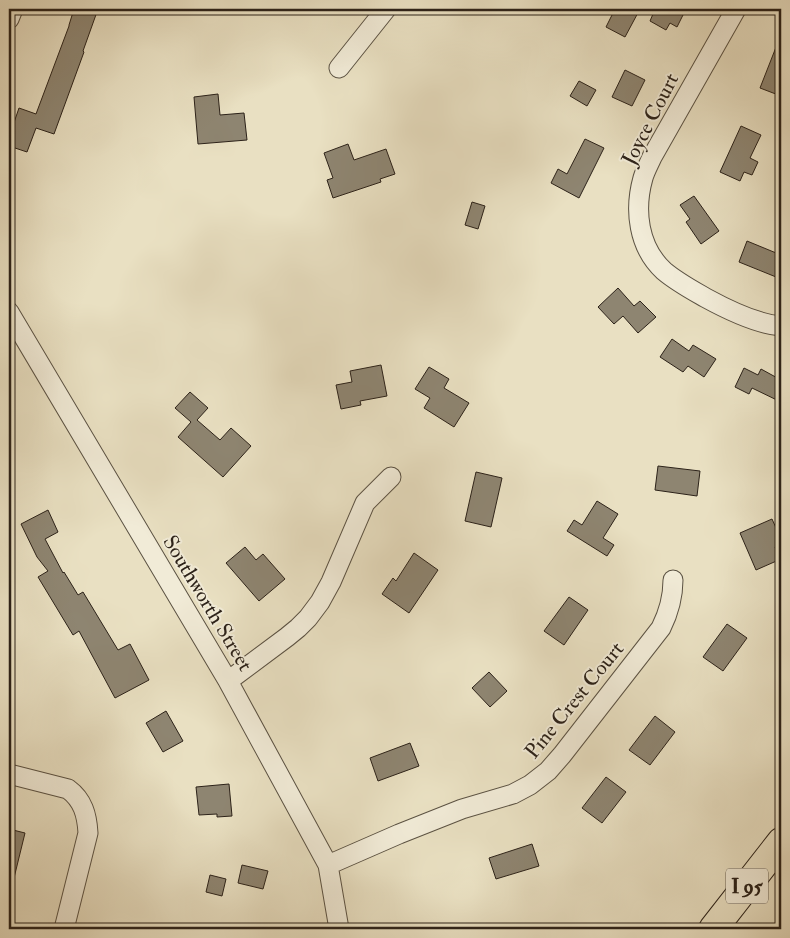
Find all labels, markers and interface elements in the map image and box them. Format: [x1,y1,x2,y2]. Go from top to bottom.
street label: Joyce Court [615,68,685,171]
street label: Southworth Street [156,530,259,676]
street label: Pine Crest Court [519,636,630,764]
road number: I 95 [726,868,768,904]

